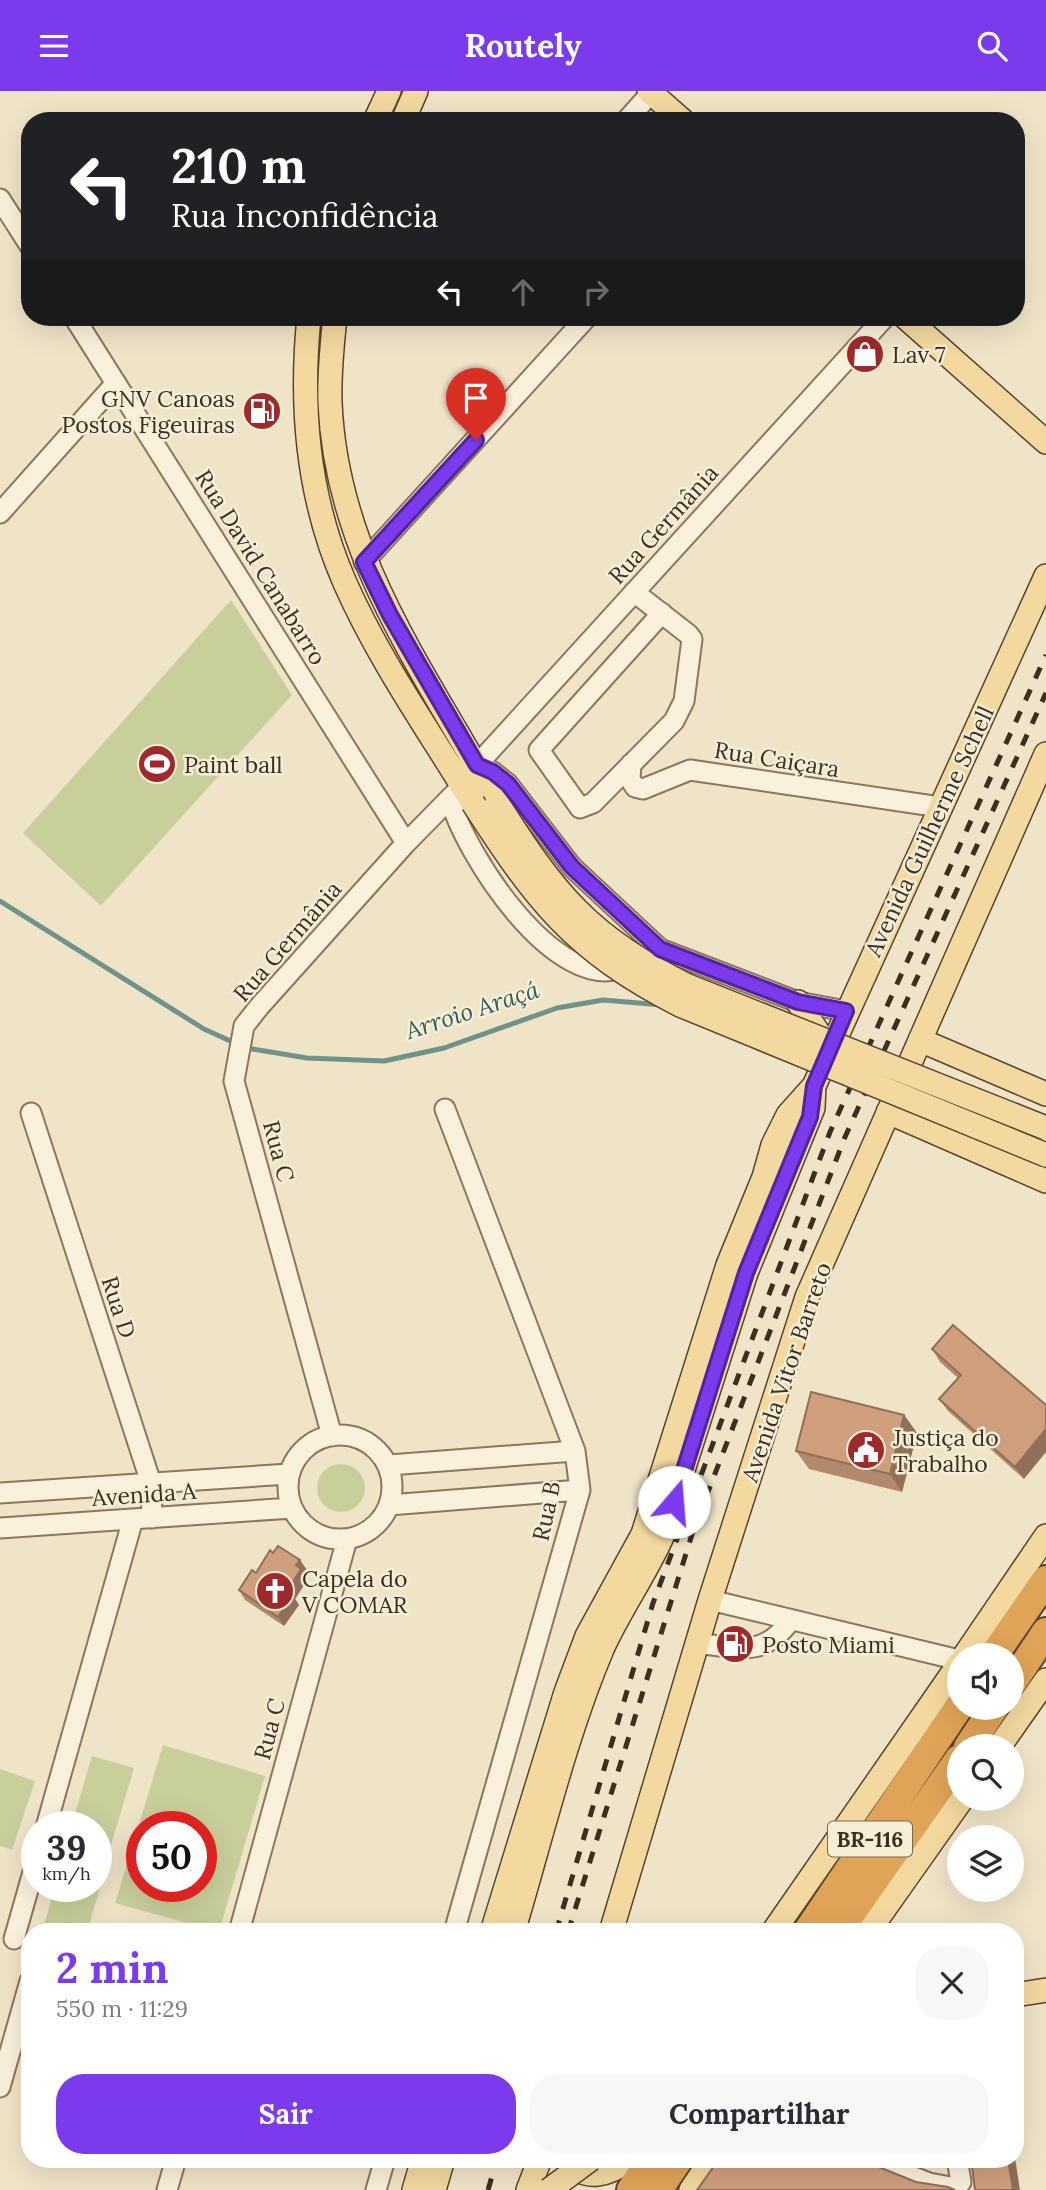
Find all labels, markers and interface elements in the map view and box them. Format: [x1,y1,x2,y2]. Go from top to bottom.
text: Routely [464,25,582,66]
icon: menu [35,27,73,65]
icon: search [973,27,1011,65]
text: 210 m [171,134,306,196]
icon: left [56,140,147,231]
text: Rua Inconfidência [171,195,438,236]
icon: left [431,273,469,311]
icon: ahead [504,273,542,311]
icon: right [577,273,615,311]
shop icon: Lav 7 [844,333,886,375]
place label: Lav 7 [892,340,946,369]
pin [446,368,506,440]
icon: arrive [457,379,495,417]
place label: GNV Canoas Postos Figeuiras [62,384,235,439]
fuel station icon: GNV Canoas Postos Figeuiras [241,390,283,432]
street label: Rua Germânia [602,458,724,590]
street label: Rua David Canabarro [189,464,333,670]
street label: Avenida Guilherme Schell [858,701,1000,962]
street label: Rua Caiçara [712,735,842,783]
sports icon: Paint ball [136,743,178,785]
place label: Paint ball [184,750,283,779]
street label: Rua Germânia [227,875,347,1007]
water label: Arroio Araçá [400,974,544,1046]
street label: Rua C [257,1117,301,1185]
street label: Avenida Vitor Barreto [734,1258,837,1487]
street label: Rua D [95,1272,143,1342]
place label: Justiça do Trabalho [892,1423,999,1478]
public building icon: Justiça do Trabalho [845,1429,887,1471]
position arrow [637,1465,711,1539]
street label: Avenida A [90,1476,198,1512]
street label: Rua B [526,1478,566,1544]
place label: Capela do V COMAR [301,1564,408,1619]
church icon: Capela do V COMAR [254,1570,296,1612]
fuel station icon: Posto Miami [714,1623,756,1665]
place label: Posto Miami [762,1630,895,1659]
map controls [947,1643,1024,1902]
button: sound [947,1643,1024,1720]
street label: Rua C [247,1695,291,1763]
button: search [947,1734,1024,1811]
speed limit sign: 50 [126,1811,217,1902]
road number: BR-116 [828,1821,912,1857]
text: 39 [47,1825,86,1870]
button: layers [947,1825,1024,1902]
text: km/h [42,1862,91,1885]
text: 2 min [56,1941,169,1995]
button: close [915,1946,989,2020]
text: 550 m · 11:29 [56,1994,188,2023]
button: Sair [56,2074,516,2154]
button: Compartilhar [530,2074,989,2154]

